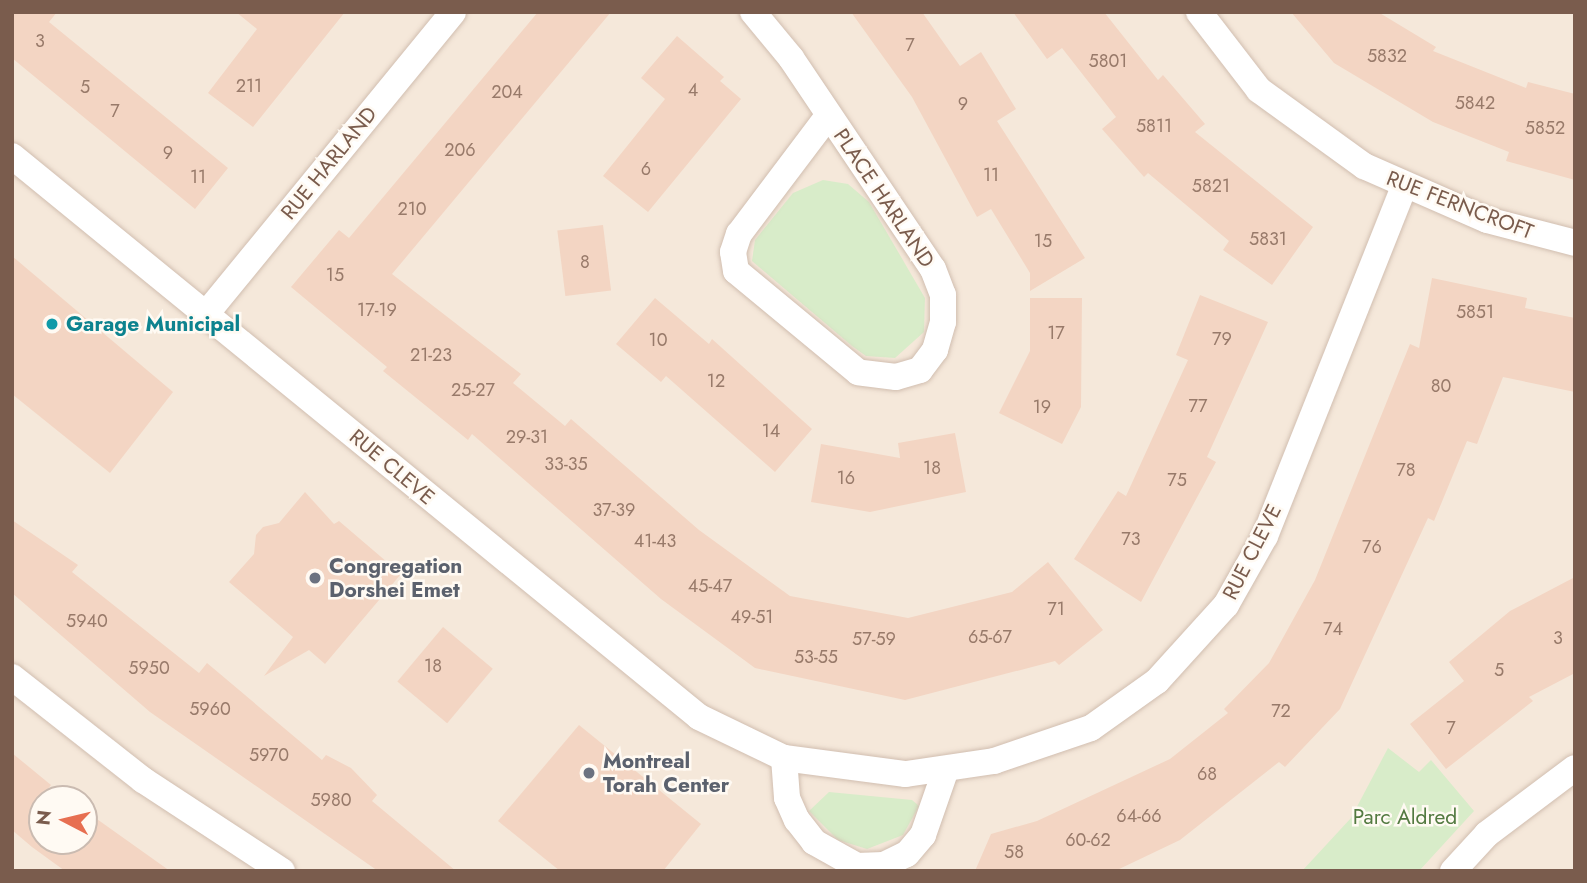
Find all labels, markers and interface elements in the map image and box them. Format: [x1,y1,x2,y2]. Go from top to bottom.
house number: 3 [35,30,45,52]
house number: 7 [905,34,915,56]
house number: 5832 [1367,45,1407,67]
house number: 5801 [1089,50,1127,72]
house number: 211 [236,75,262,97]
house number: 5 [80,76,90,98]
house number: 4 [688,79,698,101]
house number: 204 [491,81,523,103]
house number: 5842 [1455,92,1495,114]
house number: 9 [958,93,968,115]
house number: 7 [110,100,120,122]
street label: RUE HARLAND [276,101,382,225]
house number: 5811 [1136,115,1172,137]
house number: 5852 [1525,117,1565,139]
street label: PLACE HARLAND [828,124,940,272]
house number: 206 [444,139,476,161]
house number: 9 [163,142,173,164]
house number: 6 [641,158,651,180]
house number: 11 [983,164,999,186]
street label: RUE FERNCROFT [1383,165,1537,245]
house number: 11 [190,166,206,188]
house number: 5821 [1192,175,1230,197]
house number: 210 [397,198,427,220]
house number: 5831 [1249,228,1287,250]
house number: 15 [1034,230,1052,252]
house number: 8 [580,251,590,273]
house number: 15 [326,264,344,286]
house number: 17-19 [357,299,397,321]
house number: 5851 [1456,301,1494,323]
place label: Garage Municipal [66,311,240,337]
marker: Garage Municipal [44,316,60,332]
house number: 17 [1047,322,1065,344]
house number: 79 [1212,328,1232,350]
house number: 10 [649,329,667,351]
house number: 21-23 [410,344,452,366]
house number: 12 [707,370,725,392]
house number: 80 [1431,375,1451,397]
house number: 25-27 [451,379,495,401]
house number: 77 [1189,395,1207,417]
house number: 19 [1033,396,1051,418]
house number: 14 [762,420,780,442]
street label: RUE CLEVE [344,424,440,510]
house number: 29-31 [506,426,548,448]
house number: 33-35 [544,453,588,475]
house number: 18 [923,457,941,479]
house number: 78 [1396,459,1416,481]
house number: 16 [837,467,855,489]
house number: 75 [1167,469,1187,491]
house number: 37-39 [593,499,635,521]
street label: RUE CLEVE [1217,500,1287,604]
house number: 73 [1121,528,1141,550]
house number: 41-43 [634,530,676,552]
house number: 76 [1362,536,1382,558]
place label: Congregation Dorshei Emet [329,553,462,603]
marker: Congregation Dorshei Emet [307,570,323,586]
house number: 45-47 [688,575,732,597]
house number: 71 [1047,598,1065,620]
house number: 49-51 [731,606,773,628]
house number: 5940 [66,610,108,632]
house number: 74 [1323,618,1343,640]
house number: 65-67 [968,626,1012,648]
house number: 3 [1553,627,1563,649]
house number: 57-59 [852,628,896,650]
house number: 53-55 [794,646,838,668]
house number: 18 [424,655,442,677]
house number: 5950 [128,657,170,679]
house number: 5 [1494,659,1504,681]
house number: 5960 [189,698,231,720]
house number: 72 [1271,700,1291,722]
house number: 7 [1446,717,1456,739]
house number: 5970 [249,744,289,766]
place label: Montreal Torah Center [603,748,729,798]
house number: 68 [1197,763,1217,785]
marker: Montreal Torah Center [581,765,597,781]
north arrow [28,785,98,855]
house number: 5980 [310,789,352,811]
park label: Parc Aldred [1353,804,1457,830]
house number: 64-66 [1116,805,1162,827]
text: N [29,808,58,827]
house number: 60-62 [1065,829,1111,851]
house number: 58 [1004,841,1024,863]

